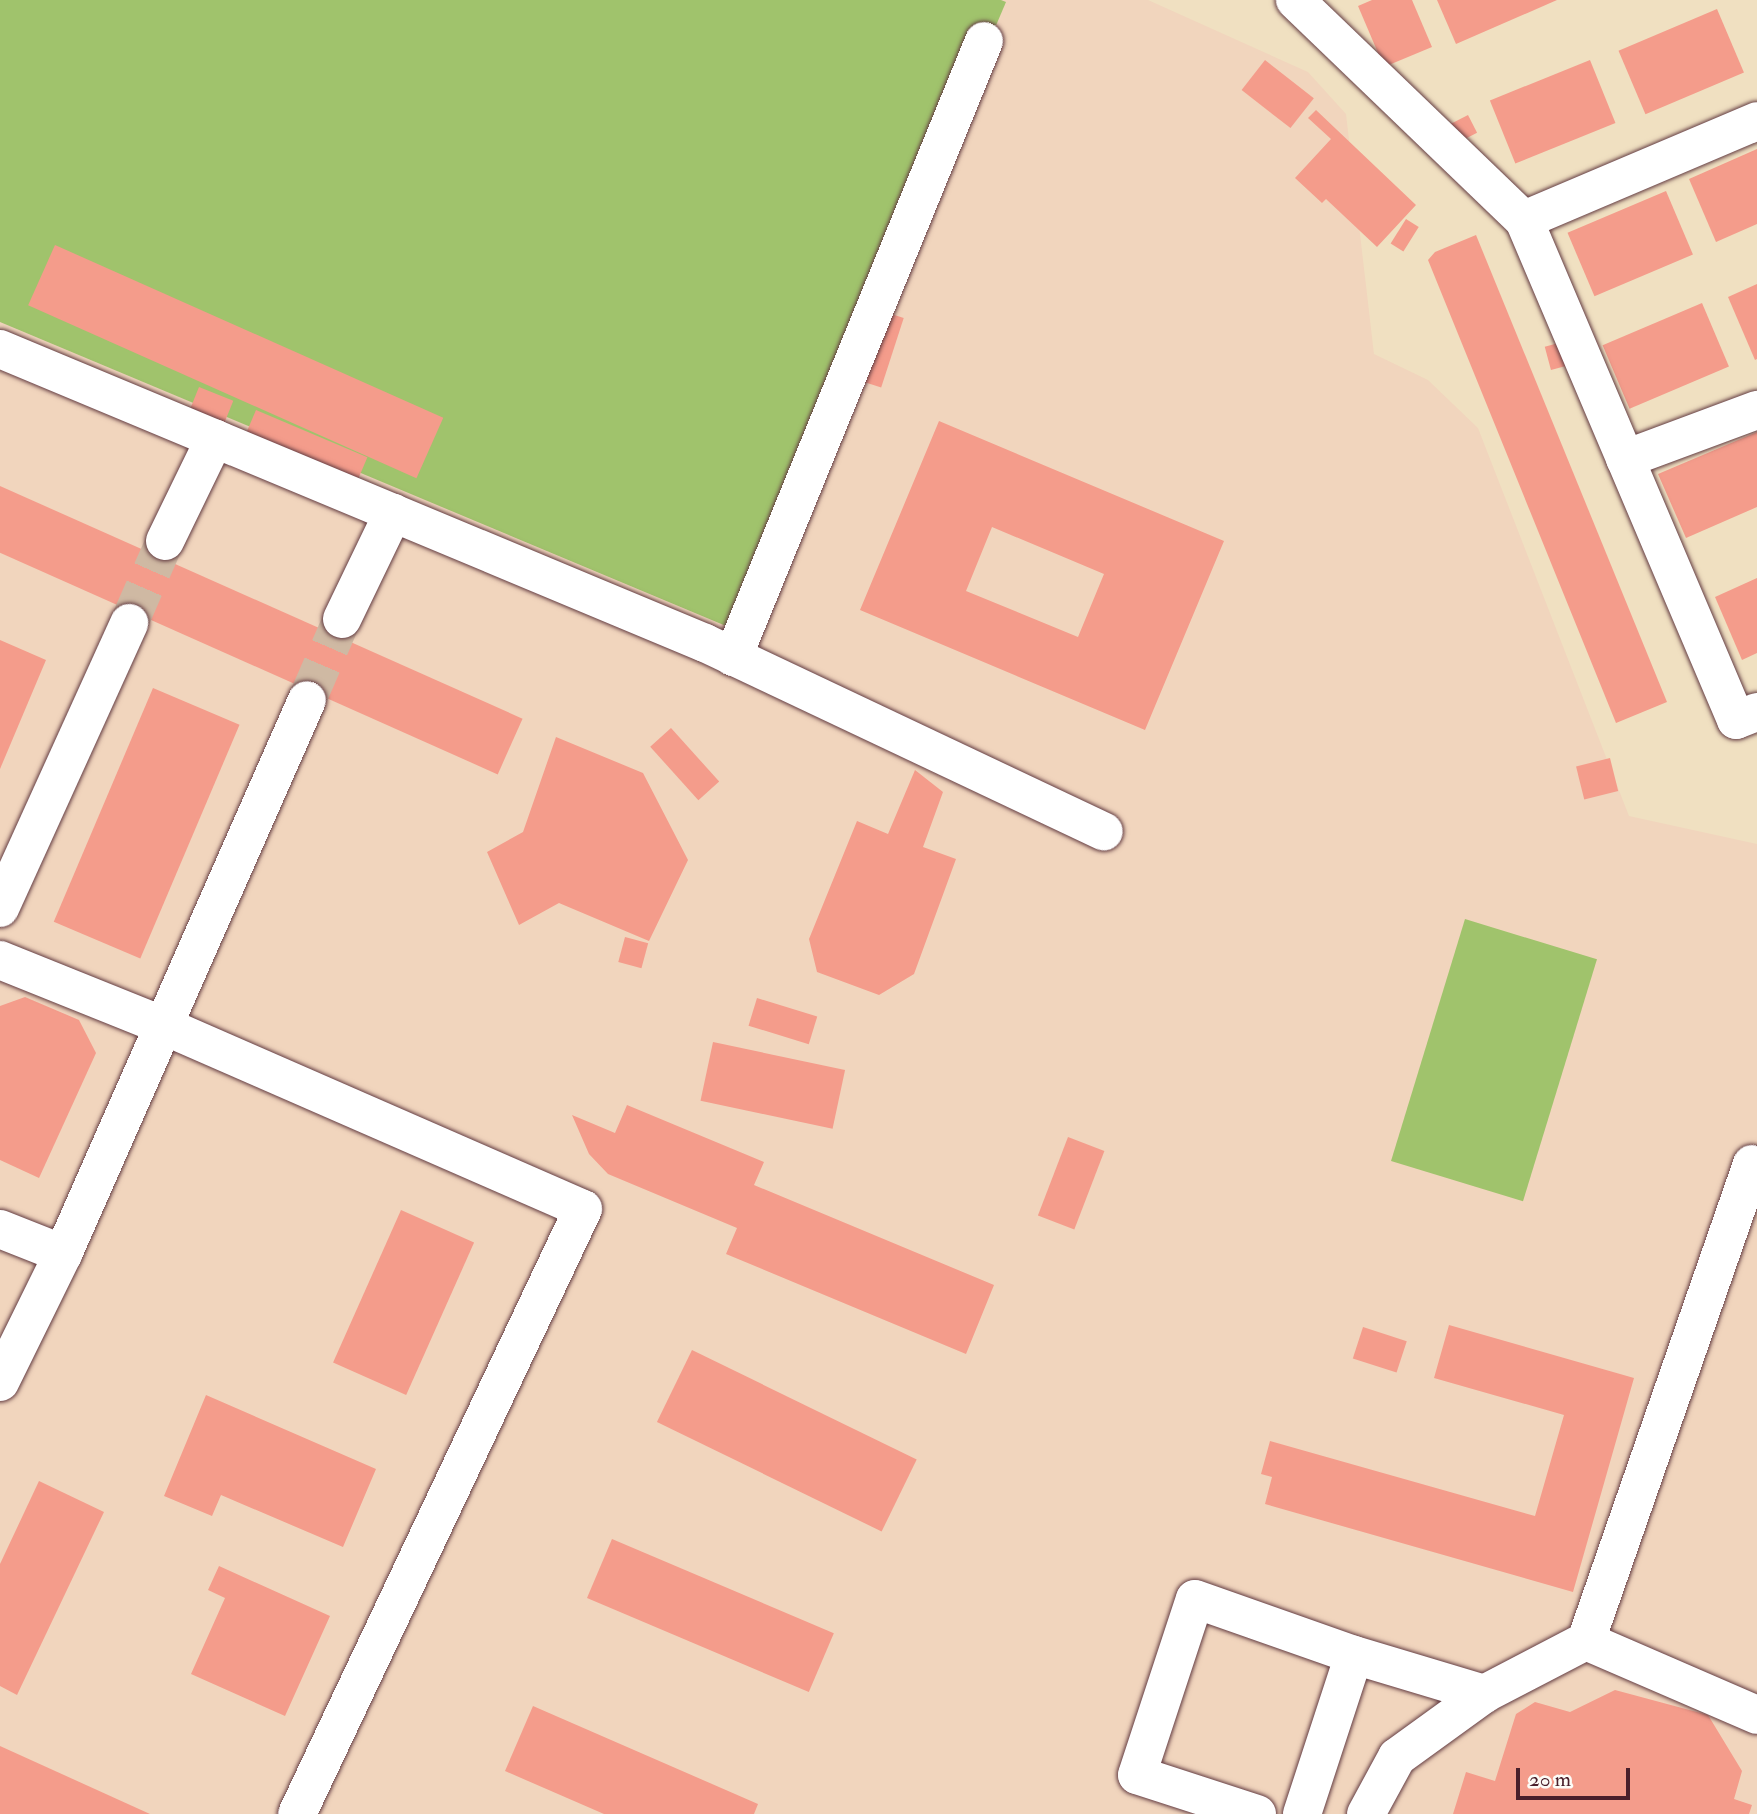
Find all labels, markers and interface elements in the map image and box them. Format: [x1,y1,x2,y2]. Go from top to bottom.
scale bar [1519,1755,1633,1799]
text: 20 m [1529,1766,1571,1793]

